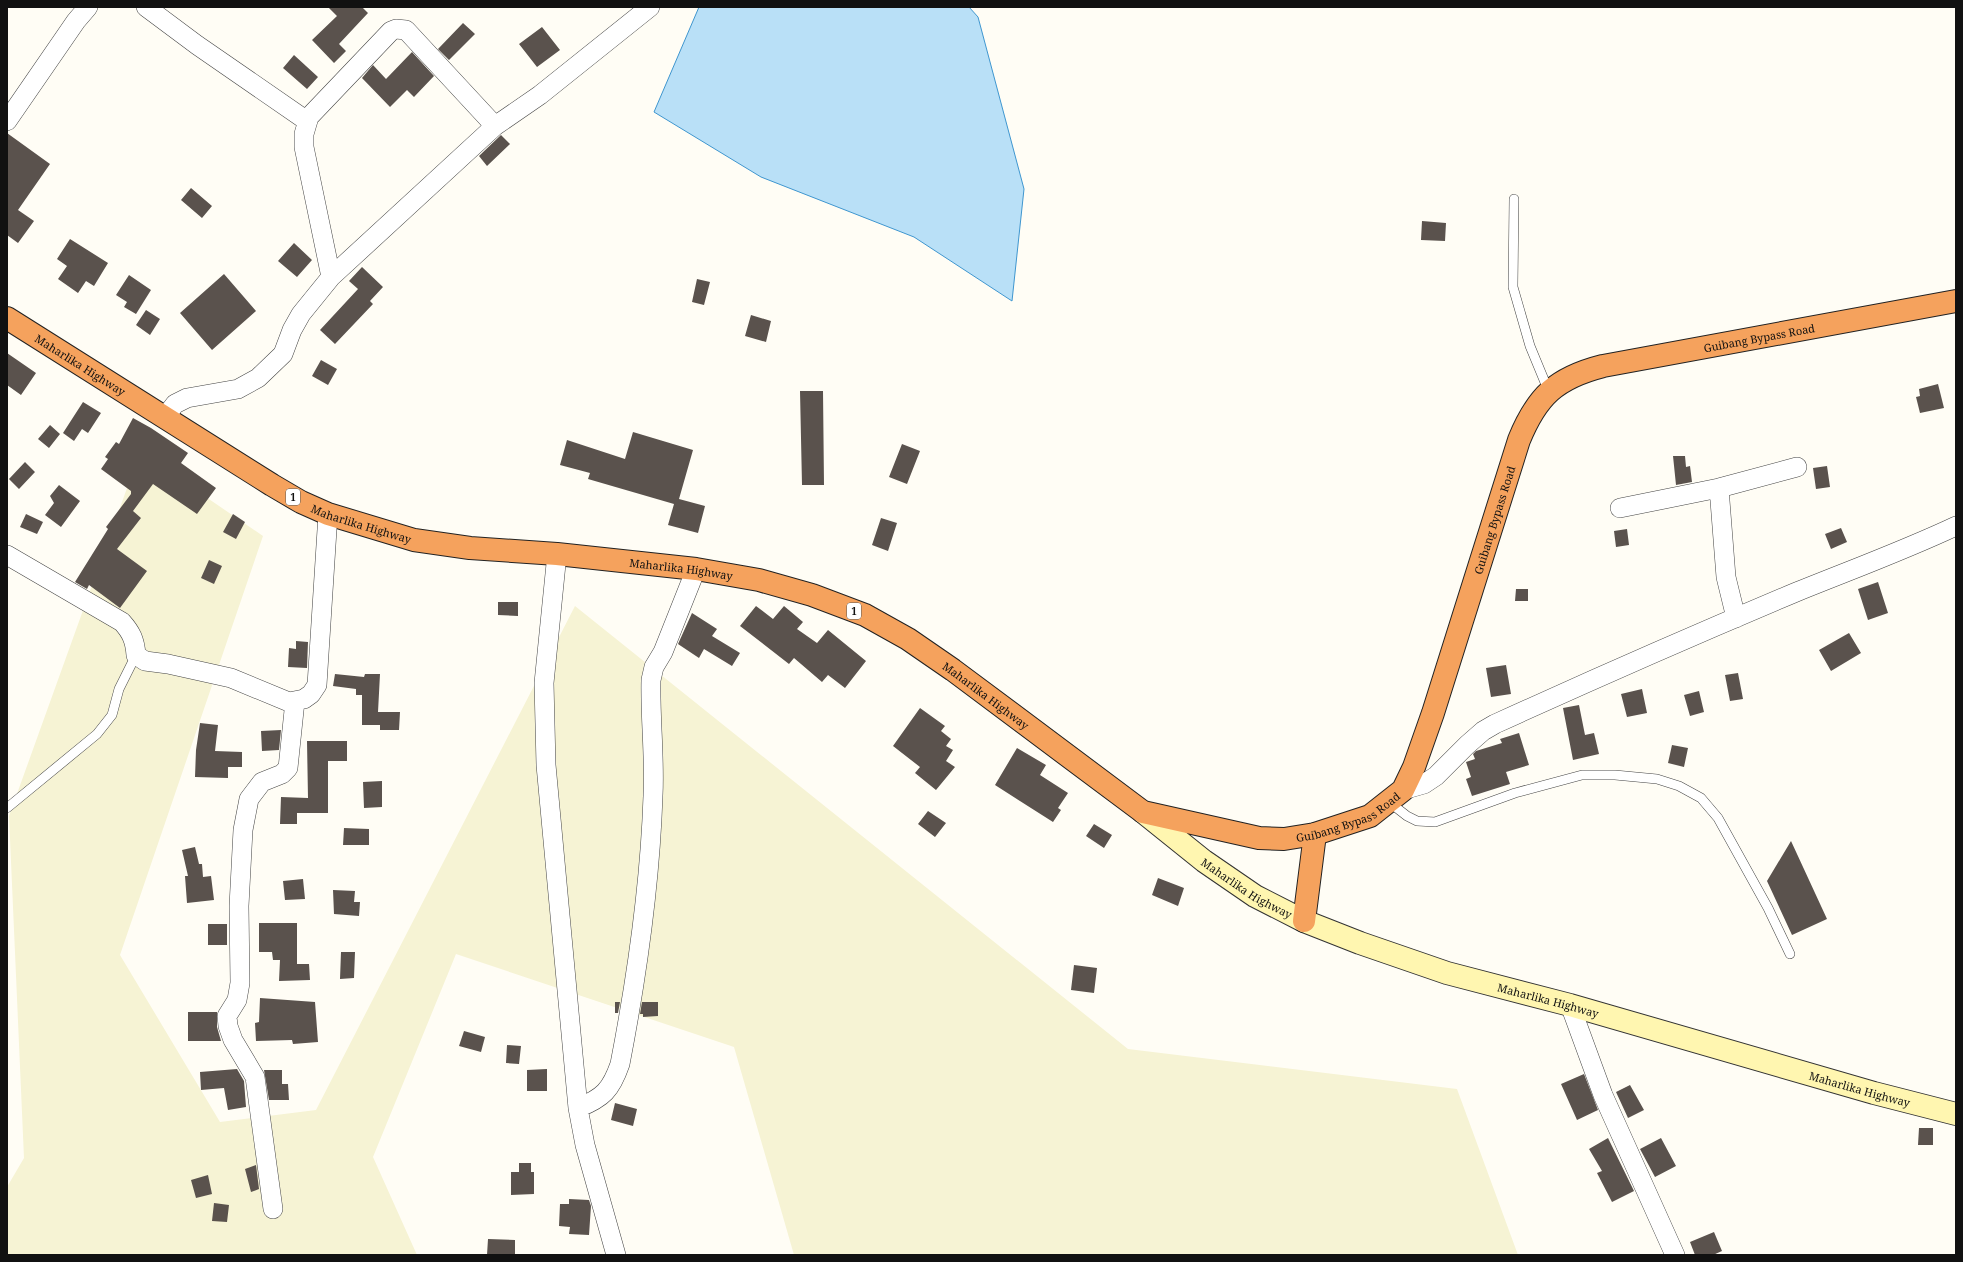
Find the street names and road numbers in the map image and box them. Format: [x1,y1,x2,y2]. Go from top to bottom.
street label: Guibang Bypass Road [1702,320,1816,355]
street label: Maharlika Highway [32,330,129,399]
street label: Guibang Bypass Road [1470,464,1518,576]
road number: 1 [286,489,300,505]
street label: Maharlika Highway [309,500,414,547]
street label: Maharlika Highway [629,554,735,583]
road number: 1 [847,603,861,619]
street label: Maharlika Highway [940,658,1033,733]
street label: Guibang Bypass Road [1295,788,1403,844]
street label: Maharlika Highway [1199,854,1296,922]
street label: Maharlika Highway [1496,979,1601,1021]
street label: Maharlika Highway [1808,1067,1913,1110]

